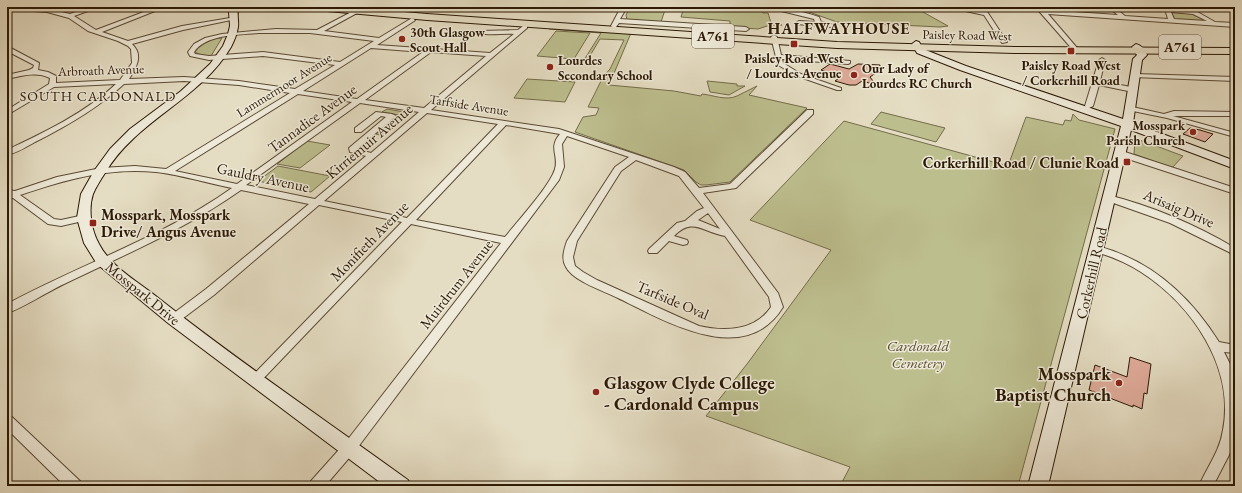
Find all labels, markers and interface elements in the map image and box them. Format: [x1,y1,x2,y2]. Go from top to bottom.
district label: HALFWAYHOUSE [767,18,911,39]
place label: 30th Glasgow Scout Hall [410,24,485,56]
road number: A761 [692,24,734,48]
street label: Paisley Road West [922,26,1012,44]
marker: 30th Glasgow Scout Hall [397,34,407,44]
road number: A761 [1159,35,1201,59]
marker: Paisley Road West / Lourdes Avenue [789,39,799,49]
marker: Paisley Road West / Corkerhill Road [1066,46,1076,56]
street label: Lammermoor Avenue [233,49,335,121]
place label: Paisley Road West / Lourdes Avenue [744,50,844,82]
place label: Lourdes Secondary School [558,52,653,84]
place label: Paisley Road West / Corkerhill Road [1021,57,1121,89]
street label: Arbroath Avenue [57,60,144,80]
place label: Our Lady of Lourdes RC Church [862,60,973,92]
marker: Lourdes Secondary School [545,62,555,72]
marker: Our Lady of Lourdes RC Church [849,70,859,80]
street label: Tannadice Avenue [264,79,360,157]
district label: SOUTH CARDONALD [20,87,176,105]
street label: Tarfside Avenue [428,90,510,120]
street label: Kirriemuir Avenue [322,99,416,183]
place label: Mosspark Parish Church [1106,117,1186,149]
marker: Mosspark Parish Church [1188,127,1198,137]
place label: Corkerhill Road / Clunie Road [923,153,1120,172]
marker: Corkerhill Road / Clunie Road [1122,157,1132,167]
street label: Gauldry Avenue [215,158,311,196]
street label: Arisaig Drive [1140,184,1217,231]
street label: Monifieth Avenue [326,197,412,285]
place label: Mosspark, Mosspark Drive/ Angus Avenue [101,205,236,241]
marker: Mosspark, Mosspark Drive/ Angus Avenue [88,218,98,228]
street label: Corkerhill Road [1071,225,1111,321]
street label: Muirdrum Avenue [415,235,497,333]
street label: Mosspark Drive [102,257,184,329]
street label: Tarfside Oval [634,276,712,324]
park label: Cardonald Cemetery [887,336,950,372]
place label: Mosspark Baptist Church [995,362,1112,406]
place label: Glasgow Clyde College - Cardonald Campus [604,371,775,415]
marker: Mosspark Baptist Church [1114,378,1124,388]
marker: Glasgow Clyde College - Cardonald Campus [591,387,601,397]

